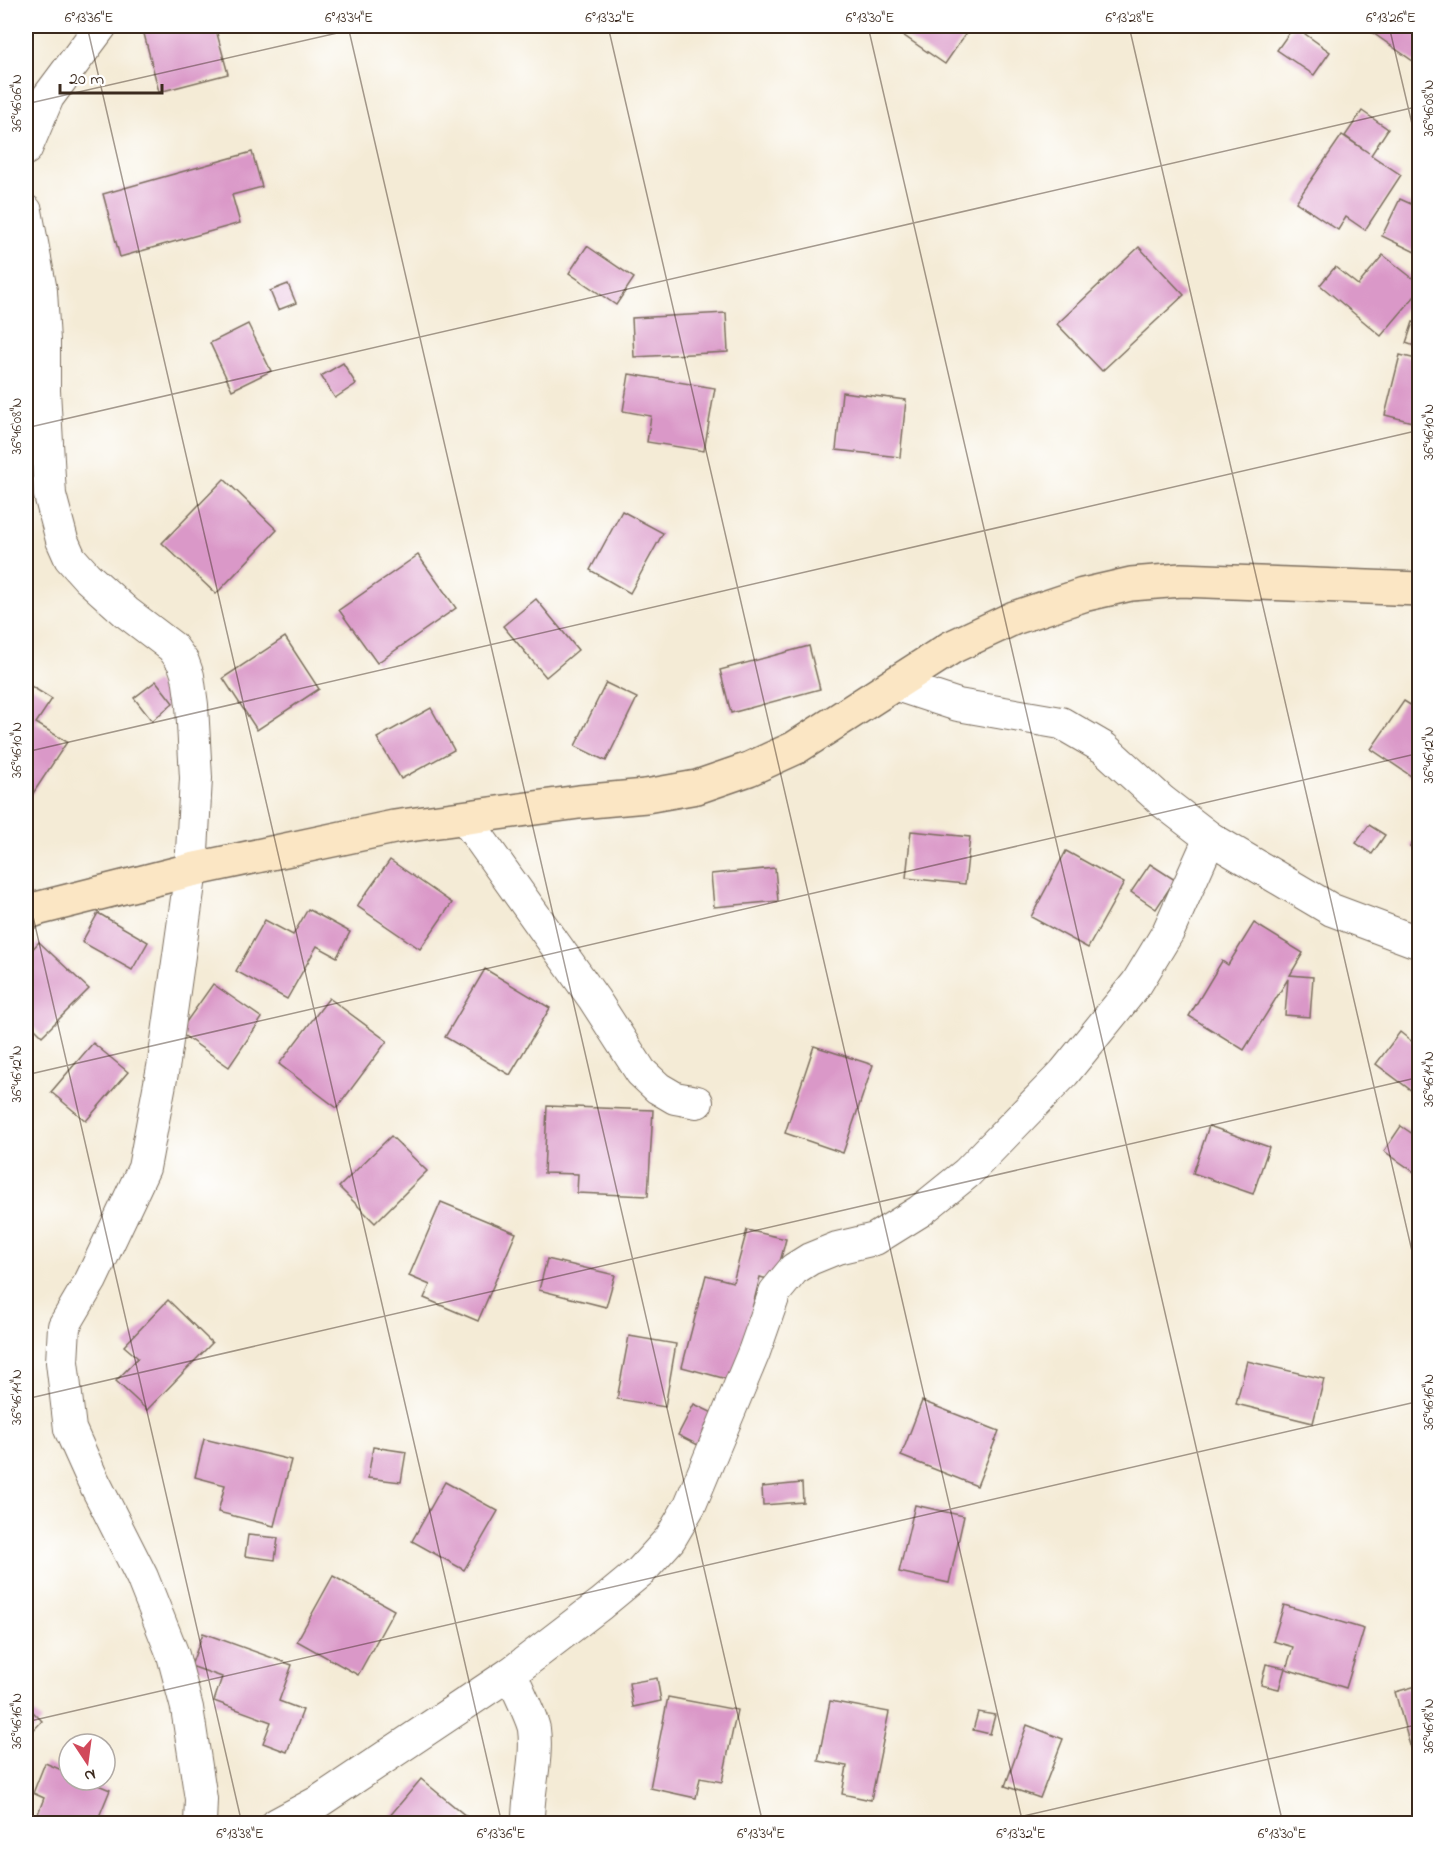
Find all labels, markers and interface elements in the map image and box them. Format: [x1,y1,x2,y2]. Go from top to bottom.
text: 6°13'36"E [65,7,113,29]
text: 6°13'34"E [325,7,373,29]
text: 6°13'32"E [585,7,635,29]
text: 6°13'30"E [846,7,894,29]
text: 6°13'28"E [1106,7,1154,29]
text: 6°13'26"E [1366,7,1416,29]
scale bar [60,57,162,95]
text: 20 m [69,67,104,93]
text: 36°46'06"N [6,74,28,132]
text: 36°46'08"N [1418,80,1440,136]
text: 36°46'08"N [6,398,28,454]
text: 36°46'10"N [1418,404,1440,460]
text: 36°46'10"N [6,722,28,778]
text: 36°46'12"N [1418,726,1440,784]
text: 36°46'12"N [6,1045,28,1103]
text: 36°46'14"N [1418,1051,1440,1107]
text: 36°46'14"N [6,1369,28,1425]
text: 36°46'16"N [1418,1374,1440,1430]
text: 36°46'16"N [6,1693,28,1749]
text: 36°46'18"N [1418,1698,1440,1754]
north arrow [57,1732,117,1792]
text: N [82,1762,98,1788]
text: 6°13'38"E [216,1823,264,1845]
text: 6°13'36"E [477,1823,525,1845]
text: 6°13'34"E [737,1823,785,1845]
text: 6°13'32"E [996,1823,1046,1845]
text: 6°13'30"E [1258,1823,1306,1845]

